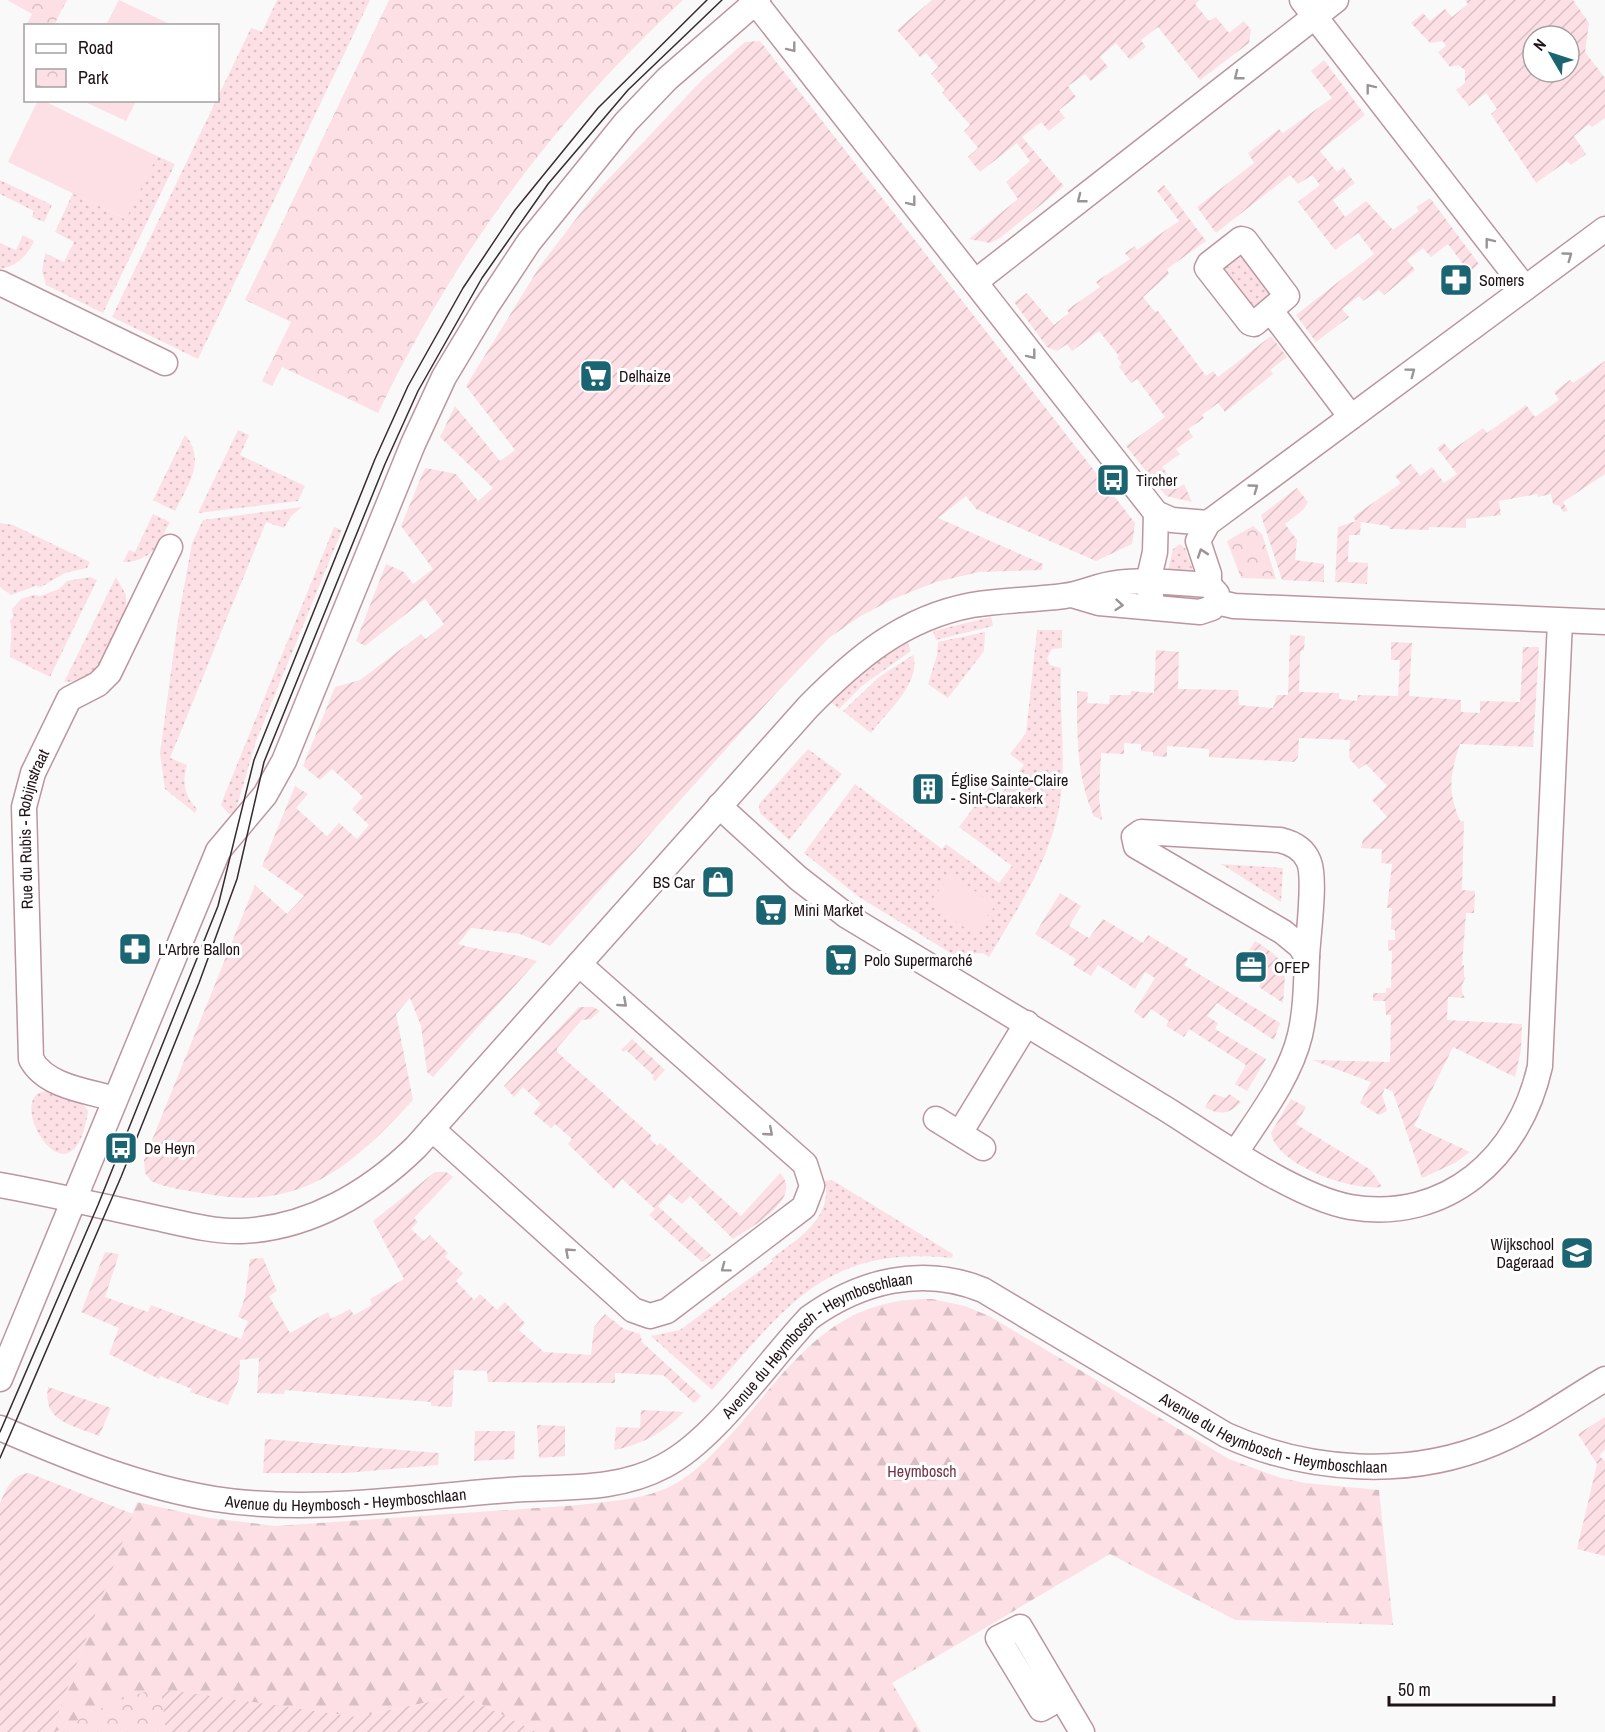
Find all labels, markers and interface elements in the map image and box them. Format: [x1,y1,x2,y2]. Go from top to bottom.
legend [24,24,219,102]
north arrow [1521,24,1581,84]
text: N [1528,34,1551,55]
text: Road [78,35,113,60]
one-way arrow [784,42,795,53]
text: Park [78,65,109,90]
one-way arrow [1233,69,1244,80]
one-way arrow [1366,83,1377,94]
one-way arrow [1077,192,1088,203]
one-way arrow [904,195,915,206]
one-way arrow [1485,238,1496,249]
one-way arrow [1561,253,1572,264]
pharmacy icon: Somers [1438,262,1474,298]
place label: Somers [1479,269,1524,291]
one-way arrow [1024,348,1035,359]
supermarket icon: Delhaize [578,358,614,394]
place label: Delhaize [619,365,671,387]
one-way arrow [1405,369,1416,380]
bus stop icon: Tircher [1095,462,1131,498]
place label: Tircher [1136,469,1178,491]
one-way arrow [1248,484,1259,495]
one-way arrow [1197,548,1210,559]
one-way arrow [1114,598,1123,611]
street label: Rue du Rubis - Robijnstraat [13,745,54,909]
place label: Église Sainte-Claire - Sint-Clarakerk [951,769,1068,809]
building icon: Église Sainte-Claire - Sint-Clarakerk [910,771,946,807]
shop icon: BS Car [700,864,736,900]
place label: BS Car [653,871,696,893]
supermarket icon: Mini Market [753,892,789,928]
place label: Mini Market [794,899,864,921]
pharmacy icon: L'Arbre Ballon [117,931,153,967]
place label: L'Arbre Ballon [158,938,240,960]
supermarket icon: Polo Supermarché [823,942,859,978]
place label: Polo Supermarché [864,949,973,971]
office icon: OFEP [1233,949,1269,985]
place label: OFEP [1274,956,1310,978]
one-way arrow [616,996,627,1007]
one-way arrow [762,1125,773,1136]
bus stop icon: De Heyn [103,1130,139,1166]
place label: De Heyn [144,1137,195,1159]
place label: Wijkschool Dageraad [1491,1233,1554,1273]
school or university icon: Wijkschool Dageraad [1559,1235,1595,1271]
one-way arrow [565,1248,575,1259]
one-way arrow [721,1261,732,1272]
street label: Avenue du Heymbosch - Heymboschlaan [716,1267,913,1424]
street label: Avenue du Heymbosch - Heymboschlaan [1155,1386,1388,1478]
park label: Heymbosch [887,1460,957,1482]
street label: Avenue du Heymbosch - Heymboschlaan [223,1483,467,1516]
scale bar [1389,1669,1554,1707]
text: 50 m [1398,1677,1431,1702]

